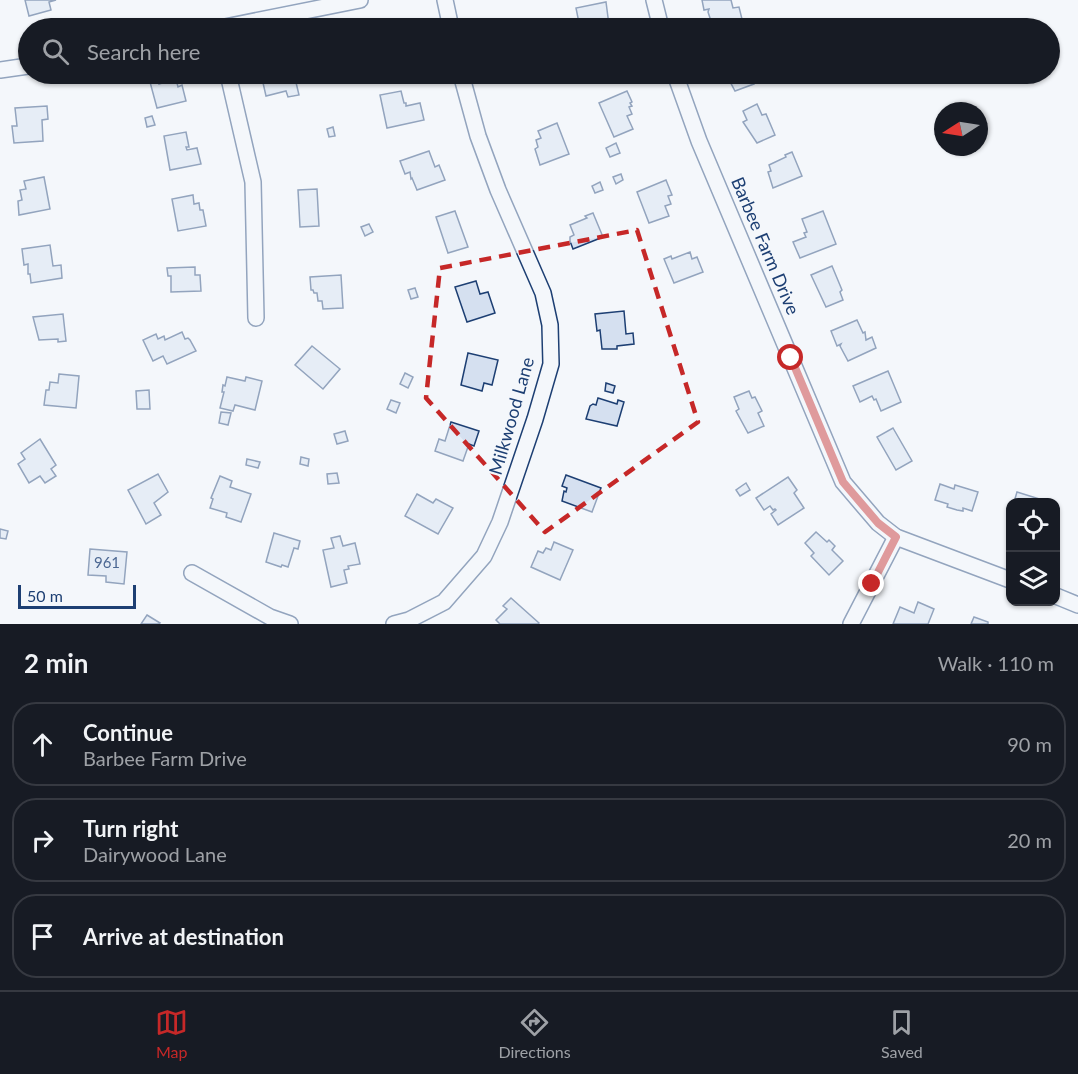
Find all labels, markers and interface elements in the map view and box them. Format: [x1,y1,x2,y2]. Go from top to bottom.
search box [18,18,1060,84]
icon: search [39,35,72,68]
text: Search here [87,38,200,65]
north arrow [934,102,988,156]
street label: Barbee Farm Drive [727,173,805,318]
route start [777,344,803,370]
street label: Milkwood Lane [484,354,538,477]
map controls [1006,498,1060,606]
button: locate [1006,498,1060,552]
button: layers [1006,552,1060,606]
house number: 961 [94,553,120,571]
route end [858,570,884,596]
scale bar [18,582,136,610]
text: 50 m [27,586,63,605]
text: 2 min [24,647,88,679]
text: Walk · 110 m [938,651,1054,675]
text: Continue [83,719,173,746]
icon: ahead [26,728,59,761]
text: 90 m [1007,732,1052,756]
text: Barbee Farm Drive [83,746,247,770]
text: Turn right [83,815,178,842]
icon: right [26,824,59,857]
text: 20 m [1007,828,1052,852]
text: Dairywood Lane [83,842,227,866]
icon: arrive [26,920,59,953]
text: Arrive at destination [83,923,284,950]
tab: Map [155,1006,188,1061]
tab: Directions [498,1006,571,1061]
tab: Saved [881,1006,923,1061]

